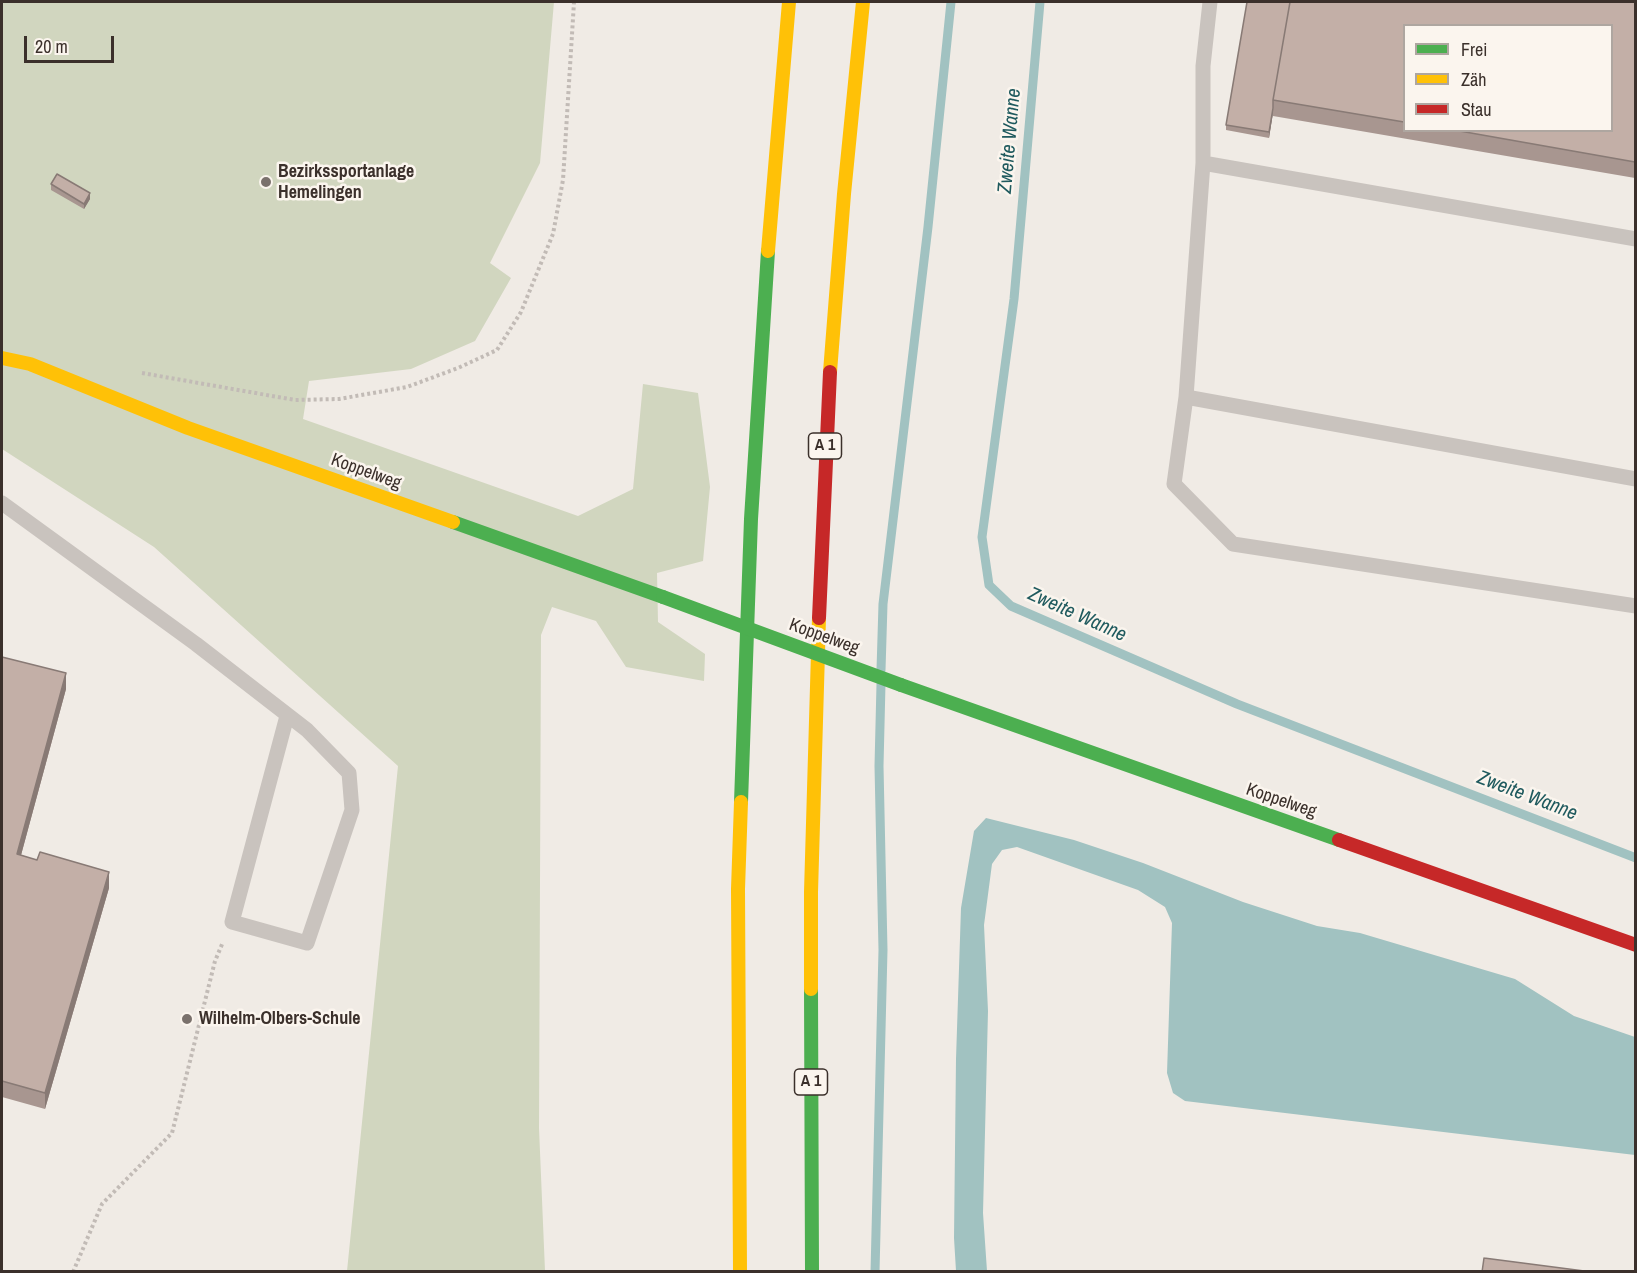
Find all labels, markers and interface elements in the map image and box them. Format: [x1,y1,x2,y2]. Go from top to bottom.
scale bar [27,24,117,62]
legend [1403,24,1613,132]
text: 20 m [35,34,68,59]
text: Frei [1461,37,1487,62]
text: Zäh [1461,67,1486,92]
water label: Zweite Wanne [993,87,1027,195]
text: Stau [1461,97,1491,122]
place label: Bezirkssportanlage Hemelingen [278,161,414,204]
marker: Bezirkssportanlage Hemelingen [259,175,273,189]
road number: A 1 [808,433,842,459]
street label: Koppelweg [328,449,404,495]
water label: Zweite Wanne [1024,583,1130,647]
street label: Koppelweg [786,614,862,660]
water label: Zweite Wanne [1474,766,1580,826]
street label: Koppelweg [1243,779,1319,823]
place label: Wilhelm-Olbers-Schule [199,1008,360,1030]
marker: Wilhelm-Olbers-Schule [180,1012,194,1026]
road number: A 1 [794,1069,828,1095]

